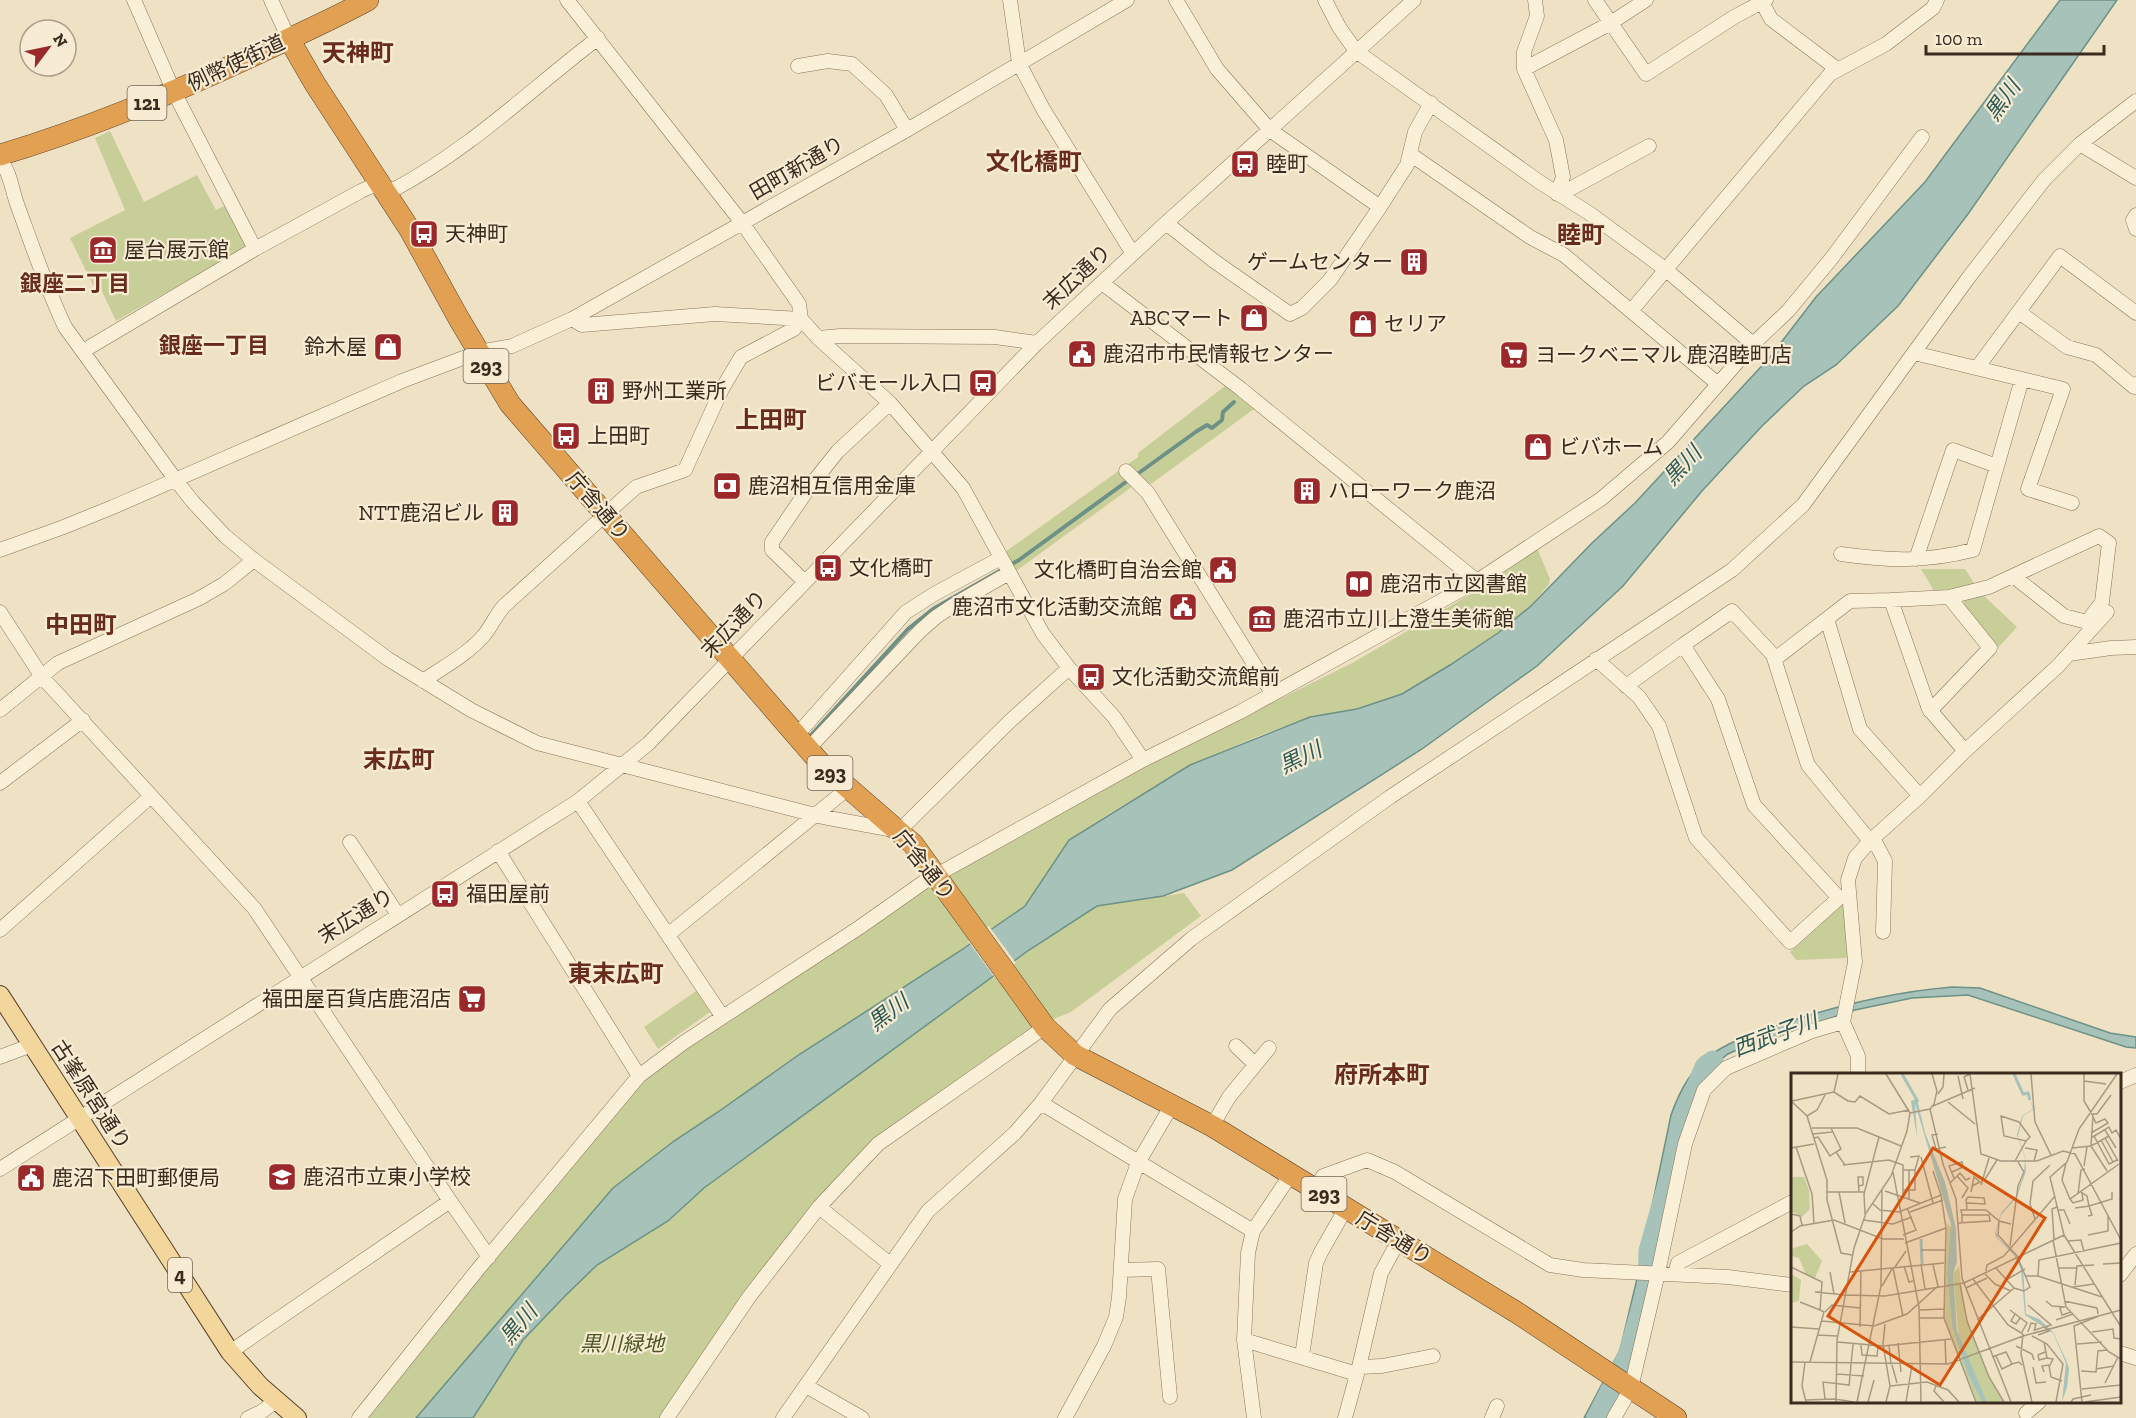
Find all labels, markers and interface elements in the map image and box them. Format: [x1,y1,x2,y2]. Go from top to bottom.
north arrow [18,18,78,78]
scale bar [1926,18,2104,56]
text: 100 m [1935,28,1983,50]
street label: 例幣使街道 [183,29,289,96]
text: N [49,30,72,51]
district label: 天神町 [322,38,394,67]
water label: 黒川 [1979,73,2027,126]
road number: 121 [128,86,166,120]
street label: 田町新通り [745,130,848,205]
district label: 文化橋町 [986,147,1082,176]
bus stop icon: 睦町 [1229,148,1261,180]
place label: 睦町 [1266,151,1308,176]
bus stop icon: 天神町 [408,218,440,250]
district label: 睦町 [1557,220,1605,249]
place label: 天神町 [445,221,508,246]
museum icon: 屋台展示館 [87,234,119,266]
place label: 屋台展示館 [124,237,229,262]
street label: 末広通り [1037,239,1116,314]
building icon: ゲームセンター [1398,246,1430,278]
place label: ゲームセンター [1247,249,1393,274]
district label: 銀座二丁目 [20,270,130,297]
shop icon: ABCマート [1238,302,1270,334]
place label: ABCマート [1130,305,1233,330]
shop icon: セリア [1347,308,1379,340]
place label: セリア [1384,311,1447,336]
shop icon: 鈴木屋 [372,331,404,363]
district label: 銀座一丁目 [159,332,269,359]
place label: 鈴木屋 [304,334,367,359]
public building icon: 鹿沼市市民情報センター [1066,338,1098,370]
supermarket icon: ヨークベニマル 鹿沼睦町店 [1498,339,1530,371]
place label: 鹿沼市市民情報センター [1103,341,1334,366]
place label: ヨークベニマル 鹿沼睦町店 [1535,342,1792,367]
road number: 293 [464,349,508,383]
bus stop icon: ビバモール入口 [967,367,999,399]
place label: ビバモール入口 [815,370,962,395]
building icon: 野州工業所 [585,375,617,407]
place label: 野州工業所 [622,378,727,403]
district label: 上田町 [735,405,807,434]
bus stop icon: 上田町 [550,420,582,452]
place label: 上田町 [587,423,650,448]
shop icon: ビバホーム [1522,431,1554,463]
place label: ビバホーム [1559,434,1663,459]
water label: 黒川 [1657,439,1709,491]
street label: 庁舎通り [561,466,635,546]
bank icon: 鹿沼相互信用金庫 [711,470,743,502]
place label: 鹿沼相互信用金庫 [748,473,916,498]
building icon: ハローワーク鹿沼 [1291,475,1323,507]
place label: ハローワーク鹿沼 [1328,478,1496,503]
building icon: NTT鹿沼ビル [489,497,521,529]
place label: NTT鹿沼ビル [358,500,484,525]
bus stop icon: 文化橋町 [812,552,844,584]
public building icon: 文化橋町自治会館 [1207,554,1239,586]
place label: 文化橋町 [849,555,933,580]
place label: 文化橋町自治会館 [1034,557,1202,582]
library icon: 鹿沼市立図書館 [1343,568,1375,600]
place label: 鹿沼市立図書館 [1380,571,1527,596]
street label: 末広通り [695,585,772,663]
public building icon: 鹿沼市文化活動交流館 [1167,591,1199,623]
place label: 鹿沼市文化活動交流館 [952,594,1162,619]
museum icon: 鹿沼市立川上澄生美術館 [1246,603,1278,635]
place label: 鹿沼市立川上澄生美術館 [1283,606,1514,631]
district label: 中田町 [45,610,117,639]
bus stop icon: 文化活動交流館前 [1075,661,1107,693]
place label: 文化活動交流館前 [1112,664,1280,689]
water label: 黒川 [1275,735,1328,779]
district label: 末広町 [363,745,435,774]
road number: 293 [808,756,852,790]
street label: 庁舎通り [888,824,961,905]
bus stop icon: 福田屋前 [429,878,461,910]
place label: 福田屋前 [466,881,550,906]
street label: 末広通り [313,883,398,948]
district label: 東末広町 [568,959,664,988]
supermarket icon: 福田屋百貨店鹿沼店 [456,983,488,1015]
place label: 福田屋百貨店鹿沼店 [262,986,451,1011]
water label: 黒川 [863,987,916,1036]
water label: 西武子川 [1729,1006,1823,1062]
street label: 古峯原宮通り [47,1035,136,1154]
district label: 府所本町 [1334,1060,1430,1089]
inset map [1791,1073,2121,1403]
school or university icon: 鹿沼市立東小学校 [266,1161,298,1193]
public building icon: 鹿沼下田町郵便局 [15,1162,47,1194]
place label: 鹿沼市立東小学校 [303,1164,471,1189]
place label: 鹿沼下田町郵便局 [52,1165,220,1190]
road number: 293 [1302,1177,1346,1211]
street label: 庁舎通り [1352,1205,1437,1270]
road number: 4 [168,1258,192,1292]
water label: 黒川 [494,1297,544,1350]
park label: 黒川緑地 [580,1331,666,1356]

